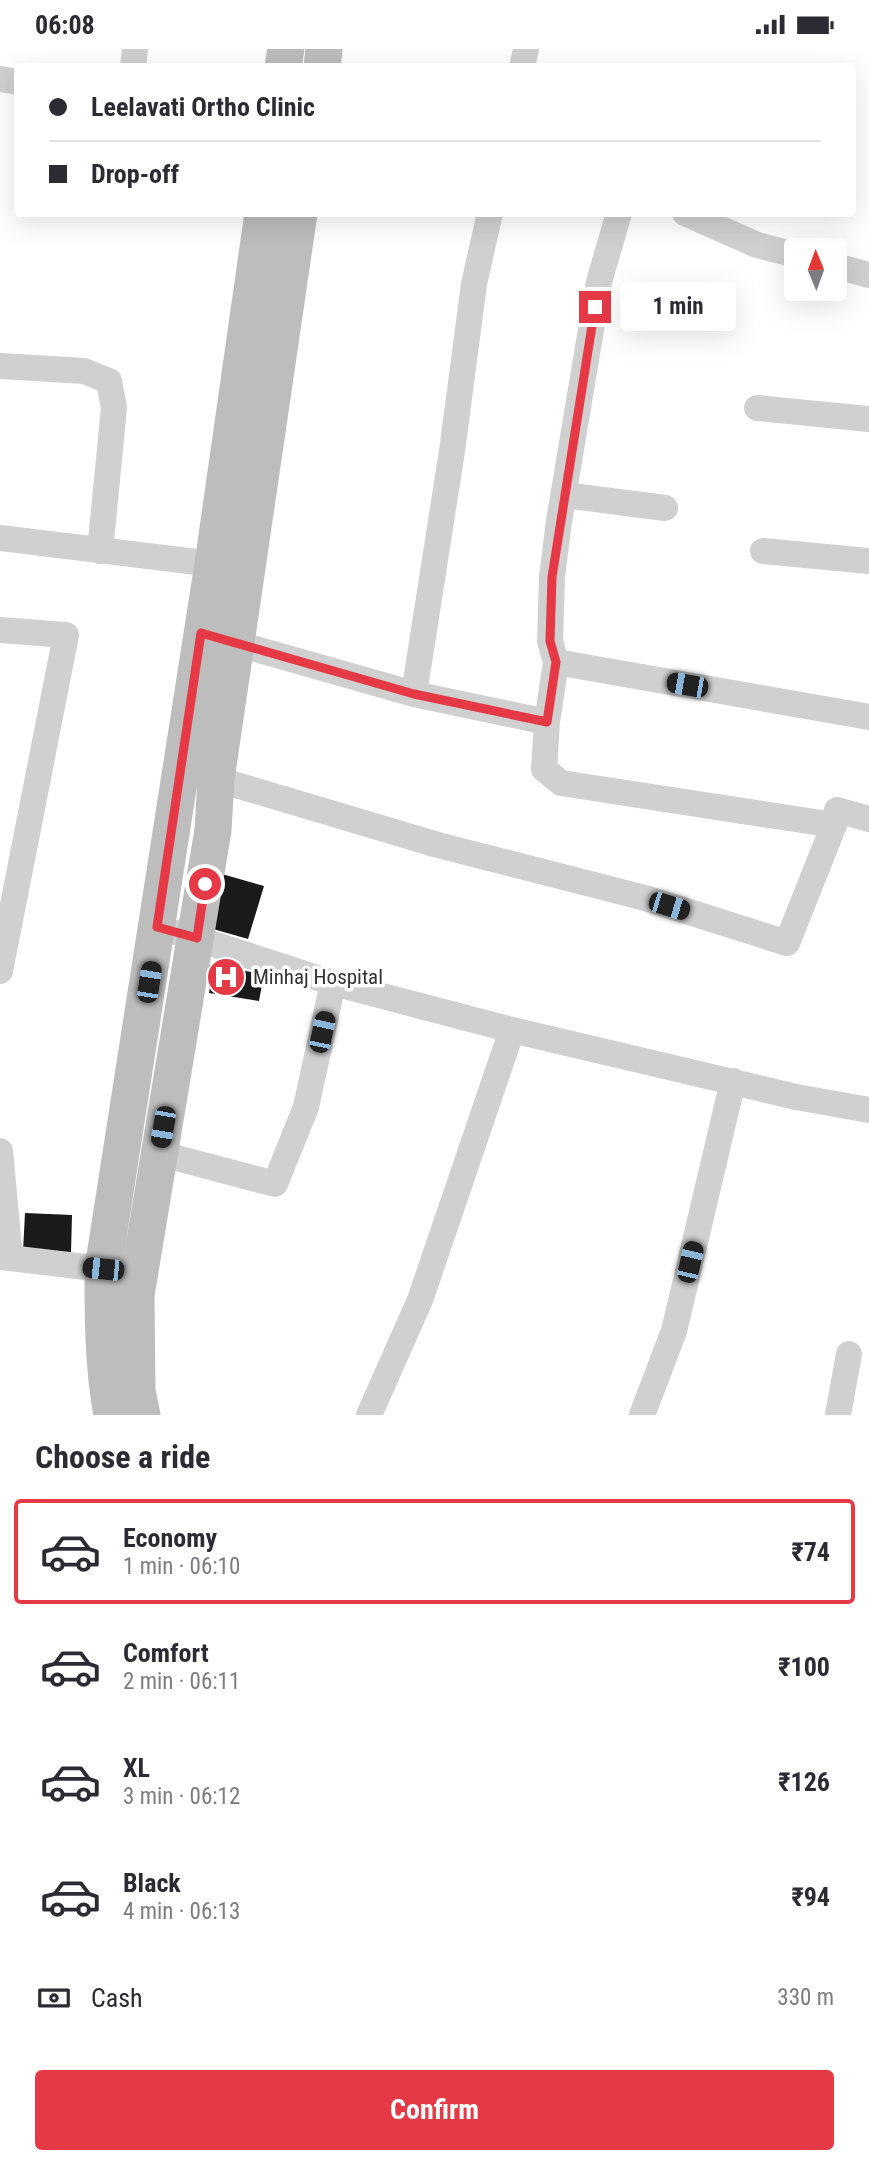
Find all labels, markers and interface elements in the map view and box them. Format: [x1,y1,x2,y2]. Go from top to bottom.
text: 06:08 [35,10,95,40]
text: Leelavati Ortho Clinic [91,92,315,122]
text: Drop-off [91,159,179,189]
north arrow [784,238,847,301]
map controls [784,238,847,301]
callout: 1 min [620,282,735,331]
route end [579,291,611,323]
text: 1 min [652,293,704,320]
car [665,671,710,699]
route start [189,868,221,900]
car [646,890,693,922]
hospital icon: Minhaj Hospital [205,956,247,998]
car [136,960,163,1004]
place label: Minhaj Hospital [253,965,383,989]
car [308,1009,337,1055]
car [150,1104,177,1150]
car [676,1239,705,1285]
car [82,1256,125,1282]
text: Choose a ride [35,1438,210,1476]
icon: car [39,1520,102,1583]
text: Economy [123,1523,217,1553]
text: ₹74 [791,1537,830,1567]
text: 1 min · 06:10 [123,1553,240,1580]
icon: car [39,1635,102,1698]
text: Comfort [123,1638,209,1668]
text: ₹100 [778,1652,830,1682]
text: 2 min · 06:11 [123,1668,240,1695]
icon: car [39,1750,102,1813]
text: XL [123,1753,150,1783]
text: ₹126 [778,1767,830,1797]
text: 3 min · 06:12 [123,1783,240,1810]
icon: car [39,1865,102,1928]
text: Black [123,1868,181,1898]
text: ₹94 [791,1882,830,1912]
text: 4 min · 06:13 [123,1898,240,1925]
icon: cash [35,1979,73,2017]
text: Cash [91,1983,143,2013]
text: 330 m [777,1984,834,2011]
button: Confirm [35,2070,834,2150]

